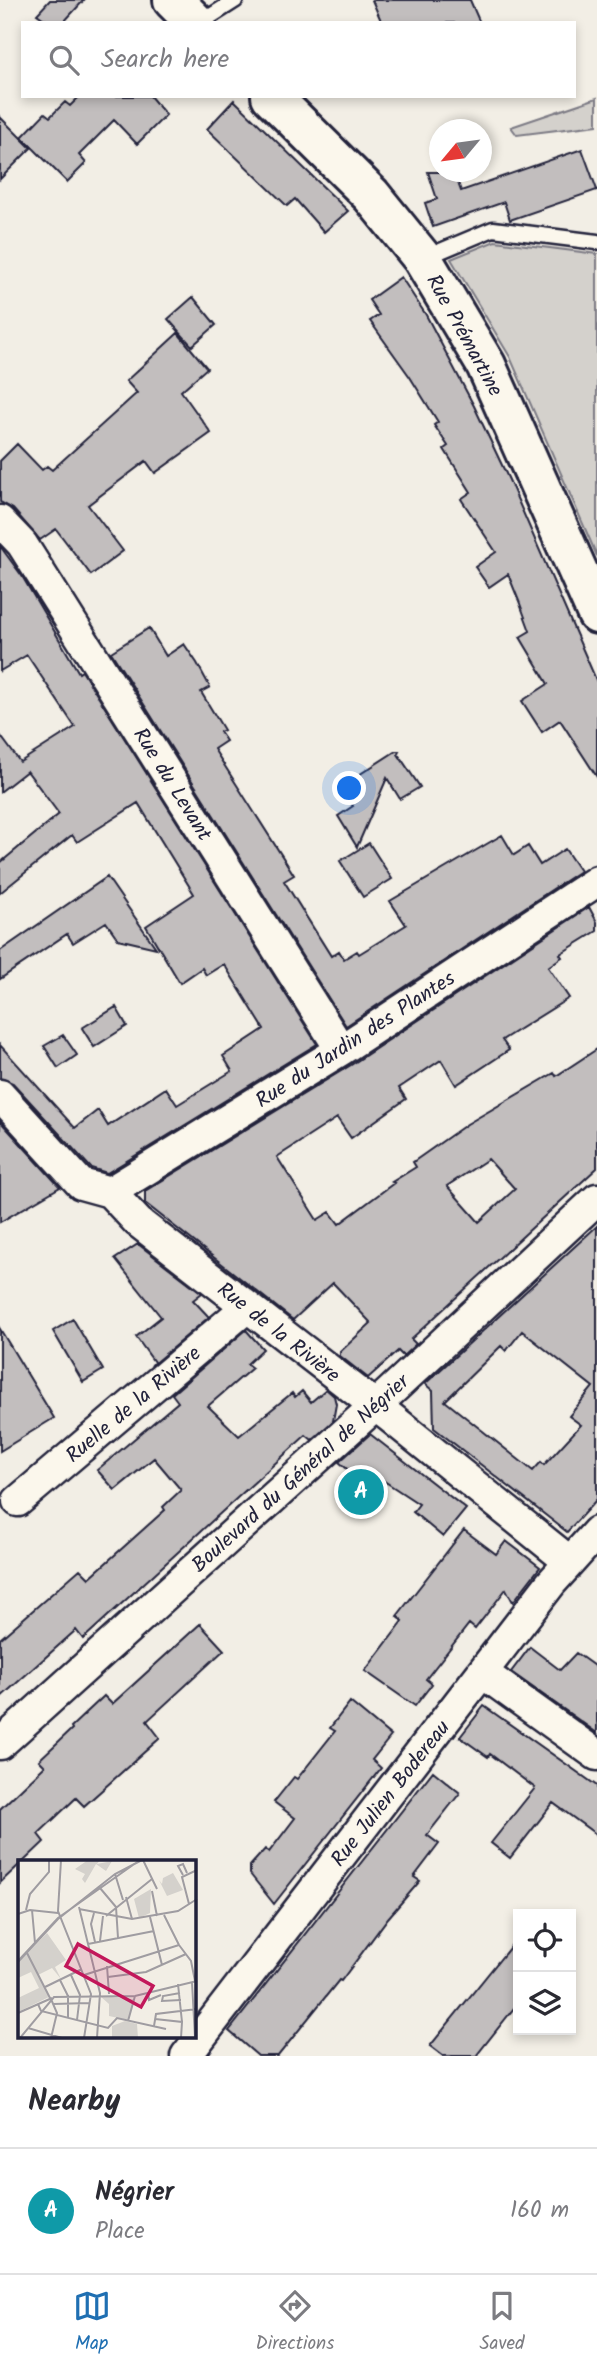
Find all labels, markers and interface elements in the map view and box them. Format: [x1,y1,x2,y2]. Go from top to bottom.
search box [21,21,576,98]
text: Search here [101,39,229,81]
icon: search [45,41,83,79]
north arrow [429,119,492,182]
street label: Rue Prémartine [417,269,511,403]
street label: Rue du Levant [124,722,220,849]
your location [332,771,366,805]
street label: Rue du Jardin des Plantes [249,963,462,1117]
street label: Rue de la Rivière [209,1274,347,1392]
street label: Ruelle de la Rivière [59,1338,210,1472]
street label: Boulevard du Général de Négrier [184,1366,418,1581]
pin: A [338,1466,384,1518]
street label: Rue Julien Bodereau [323,1713,459,1874]
inset map [18,1860,196,2038]
map controls [513,1909,576,2035]
button: locate [513,1909,576,1972]
button: layers [513,1972,576,2035]
text: Nearby [28,2078,120,2126]
text: Négrier [95,2172,174,2214]
text: A [44,2193,58,2229]
text: 160 m [510,2193,569,2229]
text: Place [95,2214,145,2250]
tab: Map [73,2287,111,2359]
tab: Directions [256,2287,334,2359]
tab: Saved [479,2287,524,2359]

